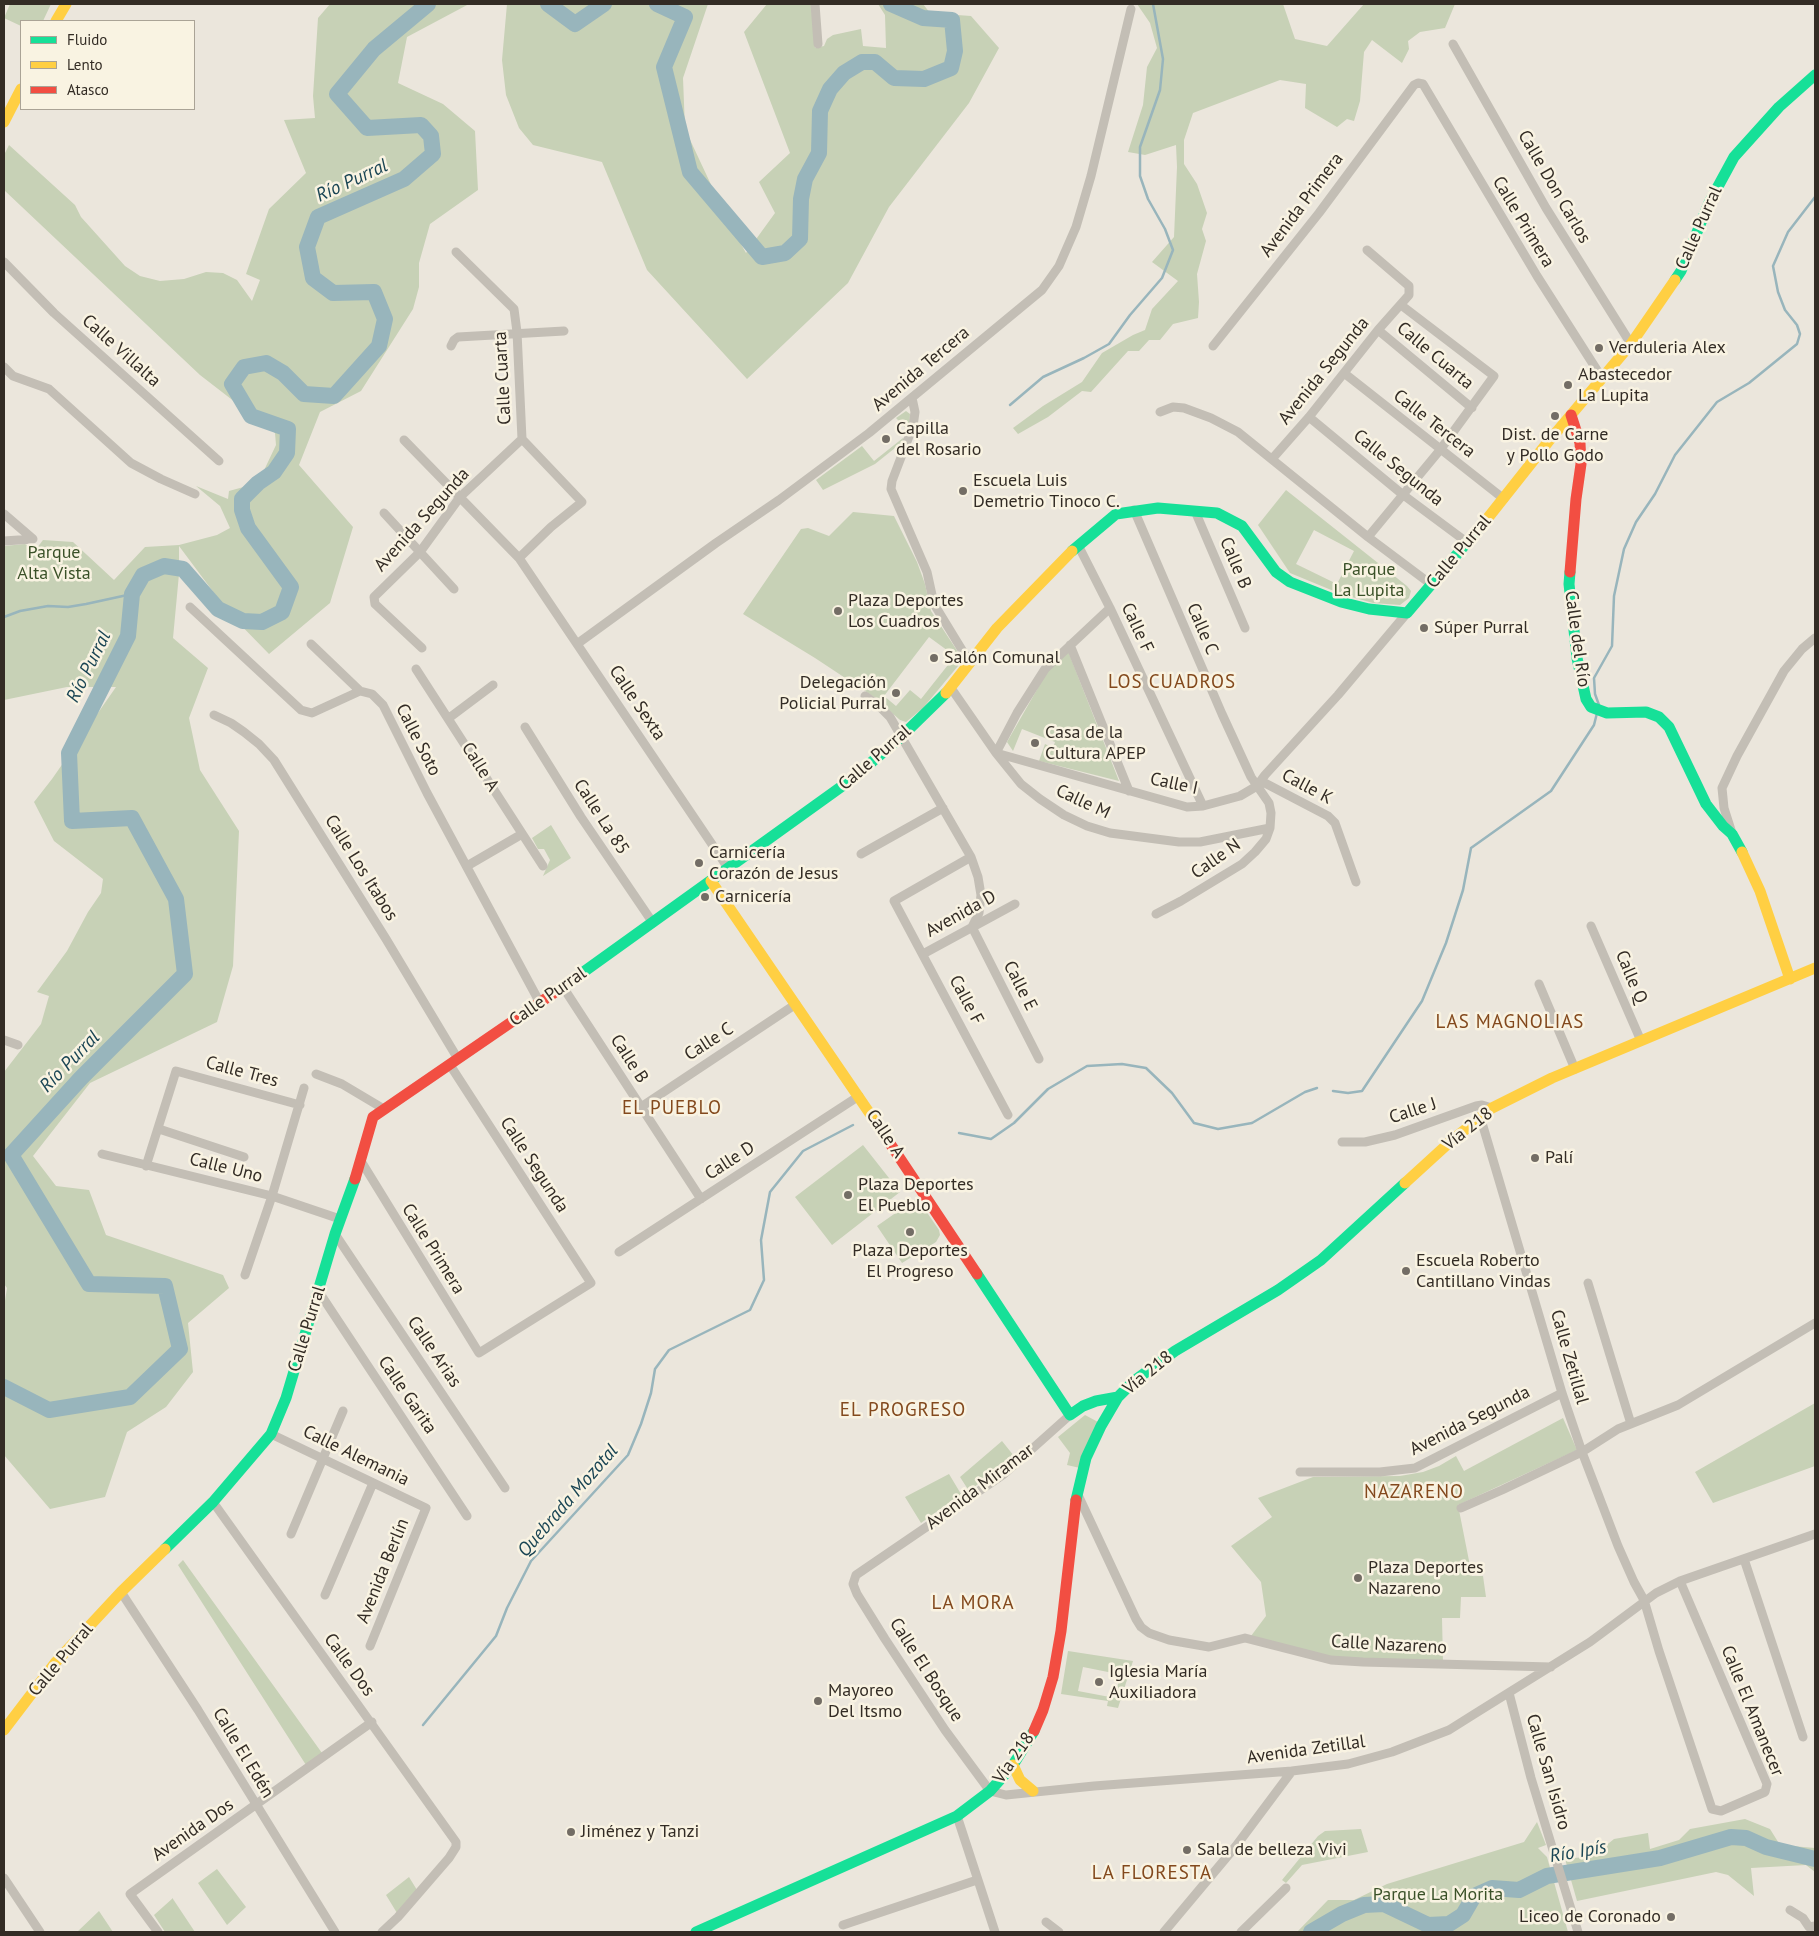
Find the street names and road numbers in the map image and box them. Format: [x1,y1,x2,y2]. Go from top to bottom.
street label: Calle Don Carlos [1513,127,1595,247]
street label: Avenida Primera [1256,149,1348,261]
street label: Calle Primera [1487,172,1559,272]
street label: Calle Purral [1671,183,1727,273]
street label: Calle Villalta [77,310,165,392]
street label: Avenida Segunda [1274,313,1374,429]
street label: Calle Cuarta [1392,318,1478,394]
street label: Avenida Tercera [868,322,974,416]
street label: Calle Cuarta [490,331,516,425]
street label: Calle Tercera [1389,385,1479,463]
street label: Calle Segunda [1349,425,1447,511]
street label: Avenida Segunda [370,464,474,576]
street label: Calle Purral [1422,511,1496,593]
street label: Calle B [1215,534,1255,592]
street label: Calle del Río [1560,589,1594,689]
street label: Calle F [1116,600,1158,656]
street label: Calle C [1182,600,1222,658]
street label: Calle Sexta [604,661,670,745]
street label: Calle Soto [391,700,445,780]
street label: Calle Purral [834,721,916,795]
street label: Calle A [457,738,503,796]
street label: Calle K [1278,765,1336,809]
street label: Calle I [1148,768,1200,800]
street label: Calle La 85 [569,775,633,859]
street label: Calle M [1052,780,1114,824]
street label: Calle Los Itabos [320,811,402,925]
street label: Calle N [1187,834,1245,884]
street label: Avenida D [922,886,1000,942]
street label: Calle Q [1610,947,1652,1007]
street label: Calle E [998,957,1042,1015]
street label: Calle Purral [505,963,591,1031]
street label: Calle F [944,972,988,1028]
street label: Calle C [681,1018,737,1066]
street label: Calle B [605,1031,653,1087]
street label: Calle Tres [203,1052,281,1092]
street label: Calle J [1387,1093,1439,1129]
street label: Vía 218 [1439,1103,1497,1155]
street label: Calle A [861,1106,909,1162]
street label: Calle Segunda [495,1113,573,1217]
street label: Calle D [701,1137,759,1185]
street label: Calle Uno [187,1148,265,1188]
street label: Calle Primera [397,1200,469,1298]
street label: Calle Purral [284,1283,330,1375]
street label: Calle Zetillal [1545,1307,1593,1407]
street label: Calle Arias [402,1312,466,1392]
street label: Vía 218 [1119,1347,1177,1399]
street label: Calle Garita [373,1352,441,1438]
street label: Avenida Segunda [1406,1381,1534,1461]
street label: Calle Alemania [299,1421,413,1491]
street label: Avenida Miramar [922,1439,1038,1535]
street label: Avenida Berlín [352,1515,414,1627]
street label: Calle El Bosque [884,1614,968,1726]
street label: Calle Purral [24,1619,98,1701]
street label: Calle Dos [319,1629,379,1701]
street label: Calle Nazareno [1330,1631,1448,1659]
street label: Calle El Amanecer [1716,1643,1788,1779]
street label: Calle El Edén [208,1704,278,1802]
street label: Calle San Isidro [1521,1712,1575,1832]
street label: Vía 218 [989,1728,1039,1788]
street label: Avenida Zetillal [1245,1731,1367,1769]
street label: Avenida Dos [148,1794,238,1866]

